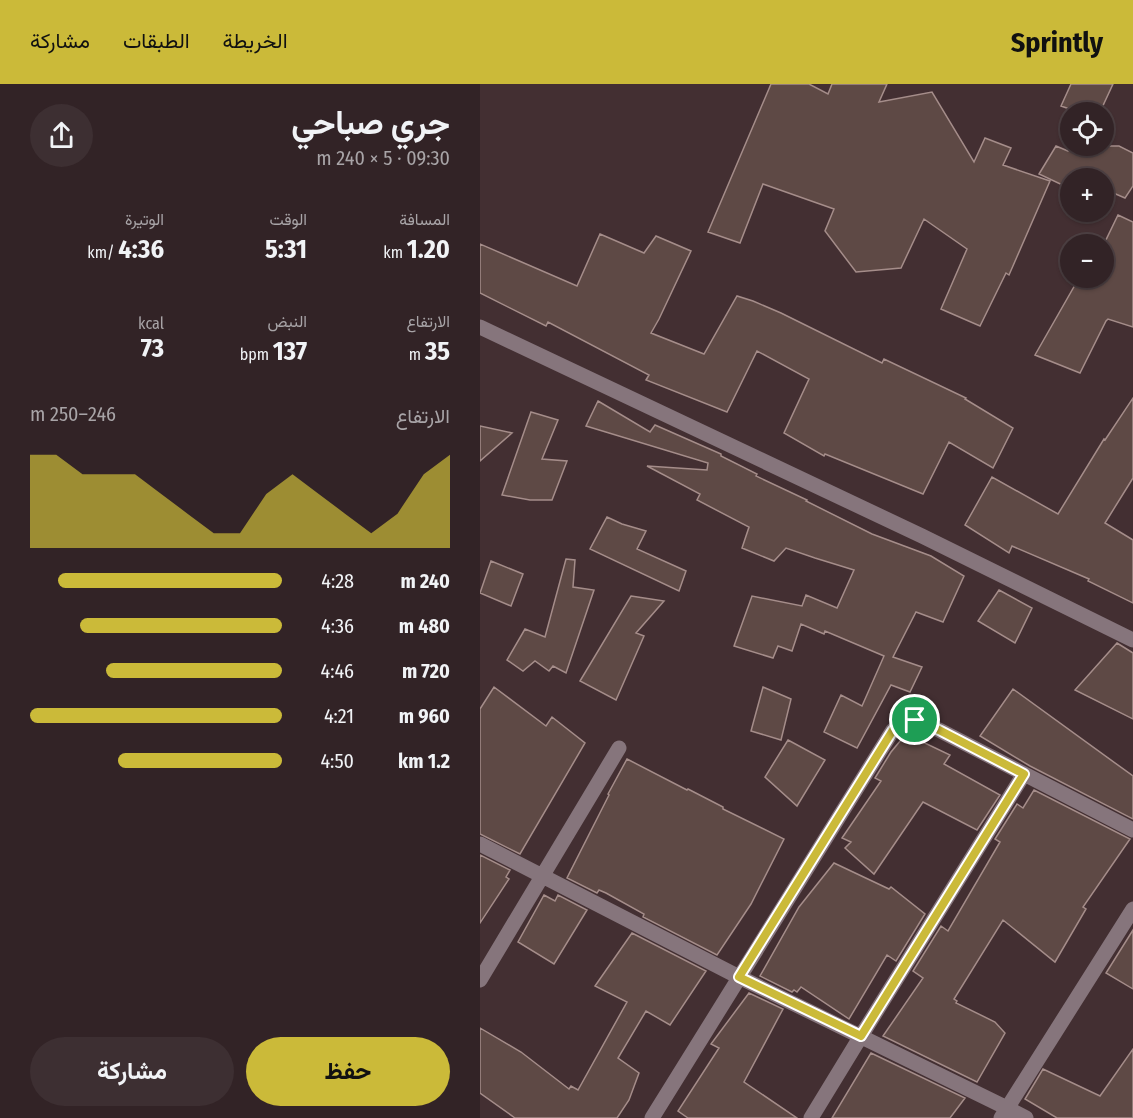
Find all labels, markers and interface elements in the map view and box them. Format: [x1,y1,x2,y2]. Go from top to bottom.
text: Sprintly [1011,26,1103,59]
text: مشاركة [30,28,90,54]
text: الطبقات [123,28,190,54]
text: الخريطة [223,28,288,54]
map controls [1060,102,1114,288]
button: locate [1060,102,1114,156]
text: جري صباحي [291,103,450,143]
button: share [30,104,93,167]
text: 09:30 · 5 × 240 m [316,146,450,170]
button: + [1060,168,1114,222]
text: الوتيرة [125,210,164,229]
text: الوقت [269,210,307,229]
text: المسافة [399,210,450,229]
text: 4:36 [118,234,164,265]
text: 5:31 [265,234,307,265]
text: 1.20 [407,234,450,265]
button: − [1060,234,1114,288]
text: /km [87,243,118,262]
text: km [383,243,407,262]
text: النبض [267,312,307,331]
text: الارتفاع [407,312,450,331]
text: kcal [138,314,164,333]
text: 73 [141,333,164,364]
text: 137 [273,336,307,367]
text: 35 [425,336,450,367]
text: bpm [240,345,273,364]
text: m [409,345,425,364]
text: 246–250 m [30,402,116,426]
text: الارتفاع [396,404,450,428]
text: 4:28 [321,569,354,593]
text: 240 m [401,569,450,593]
text: 4:36 [321,614,354,638]
text: 480 m [399,614,450,638]
text: 4:46 [321,659,354,683]
text: 720 m [402,659,450,683]
pin [889,694,940,745]
icon: arrive [898,703,931,736]
text: 4:21 [324,704,354,728]
text: 960 m [399,704,450,728]
text: 4:50 [320,749,354,773]
text: 1.2 km [398,749,450,773]
button: مشاركة [30,1037,234,1106]
button: حفظ [246,1037,450,1106]

